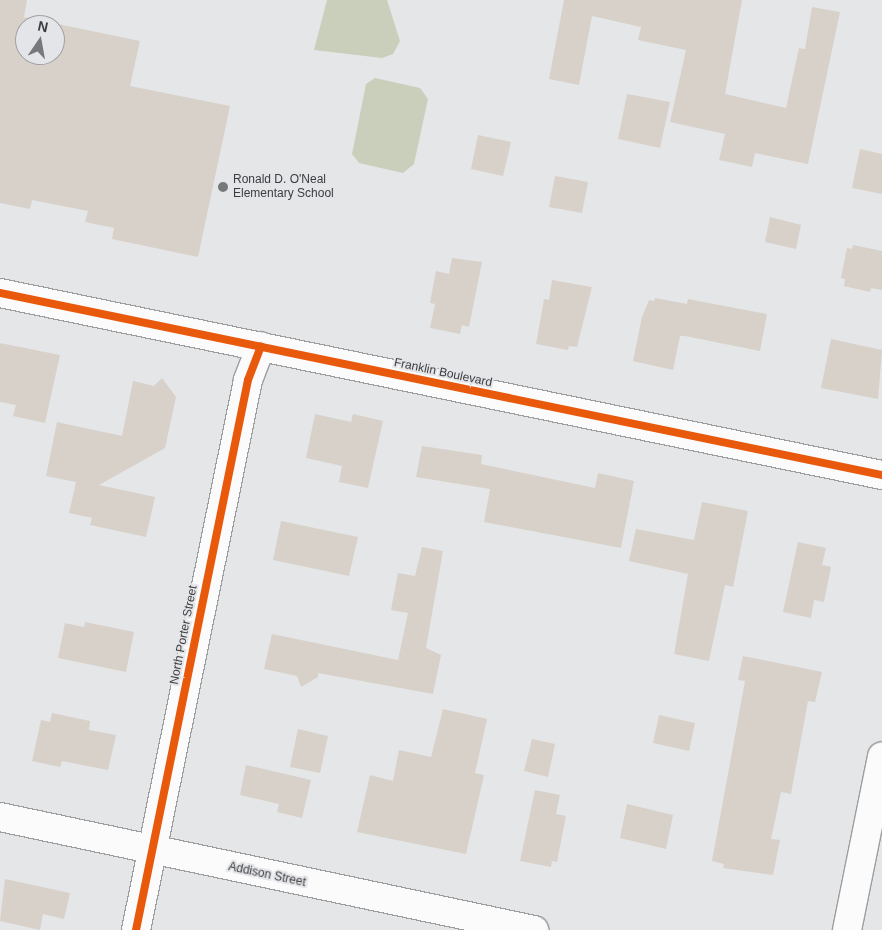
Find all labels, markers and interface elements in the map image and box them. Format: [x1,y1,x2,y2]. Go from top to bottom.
north arrow [15,15,65,65]
text: N [36,17,50,35]
place label: Ronald D. O'Neal Elementary School [233,173,334,201]
marker: Ronald D. O'Neal Elementary School [217,181,229,193]
street label: Franklin Boulevard [393,356,493,390]
street label: North Porter Street [167,584,201,686]
street label: Addison Street [227,860,307,890]

